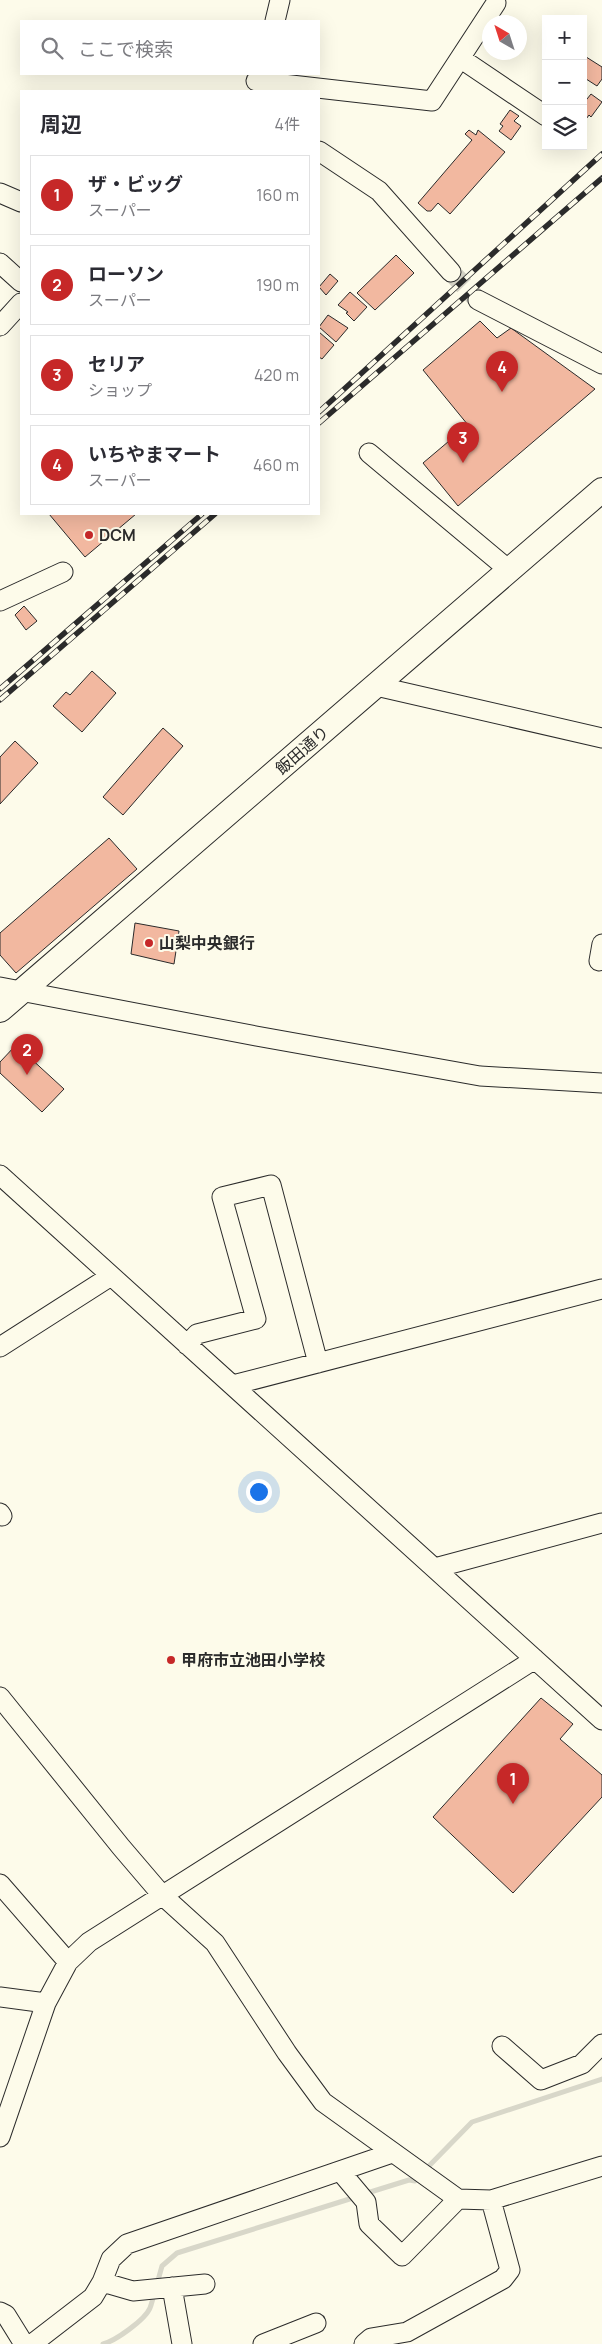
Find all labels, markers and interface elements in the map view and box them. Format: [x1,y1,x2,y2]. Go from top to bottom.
north arrow [482,15,527,60]
map controls [542,15,587,150]
button: + [542,15,587,60]
search box [20,20,320,75]
icon: search [38,34,66,62]
text: ここで検索 [78,36,173,62]
button: − [542,60,587,105]
button: layers [542,105,587,150]
text: 周辺 [40,110,82,138]
text: 4件 [275,113,300,135]
text: ザ・ビッグ [88,171,183,197]
text: 1 [53,184,61,206]
text: 160 m [256,184,299,206]
text: スーパー [88,199,152,221]
text: ローソン [88,261,164,287]
text: 2 [52,274,62,296]
text: 190 m [256,274,299,296]
text: スーパー [88,289,152,311]
text: セリア [88,351,145,377]
pin: 4 [486,351,518,392]
text: 3 [52,364,62,386]
text: 420 m [254,364,299,386]
text: ショップ [88,379,152,401]
pin: 3 [447,422,479,463]
text: いちやまマート [88,441,221,467]
text: 4 [52,454,62,476]
text: 460 m [253,454,299,476]
text: スーパー [88,469,152,491]
place label: DCM [99,524,136,546]
marker: DCM [83,529,95,541]
street label: 飯田通り [271,721,333,779]
place label: 山梨中央銀行 [159,932,255,954]
marker: 山梨中央銀行 [143,937,155,949]
pin: 2 [11,1034,43,1075]
your location [246,1479,272,1505]
place label: 甲府市立池田小学校 [181,1649,325,1671]
marker: 甲府市立池田小学校 [165,1654,177,1666]
pin: 1 [497,1763,529,1804]

